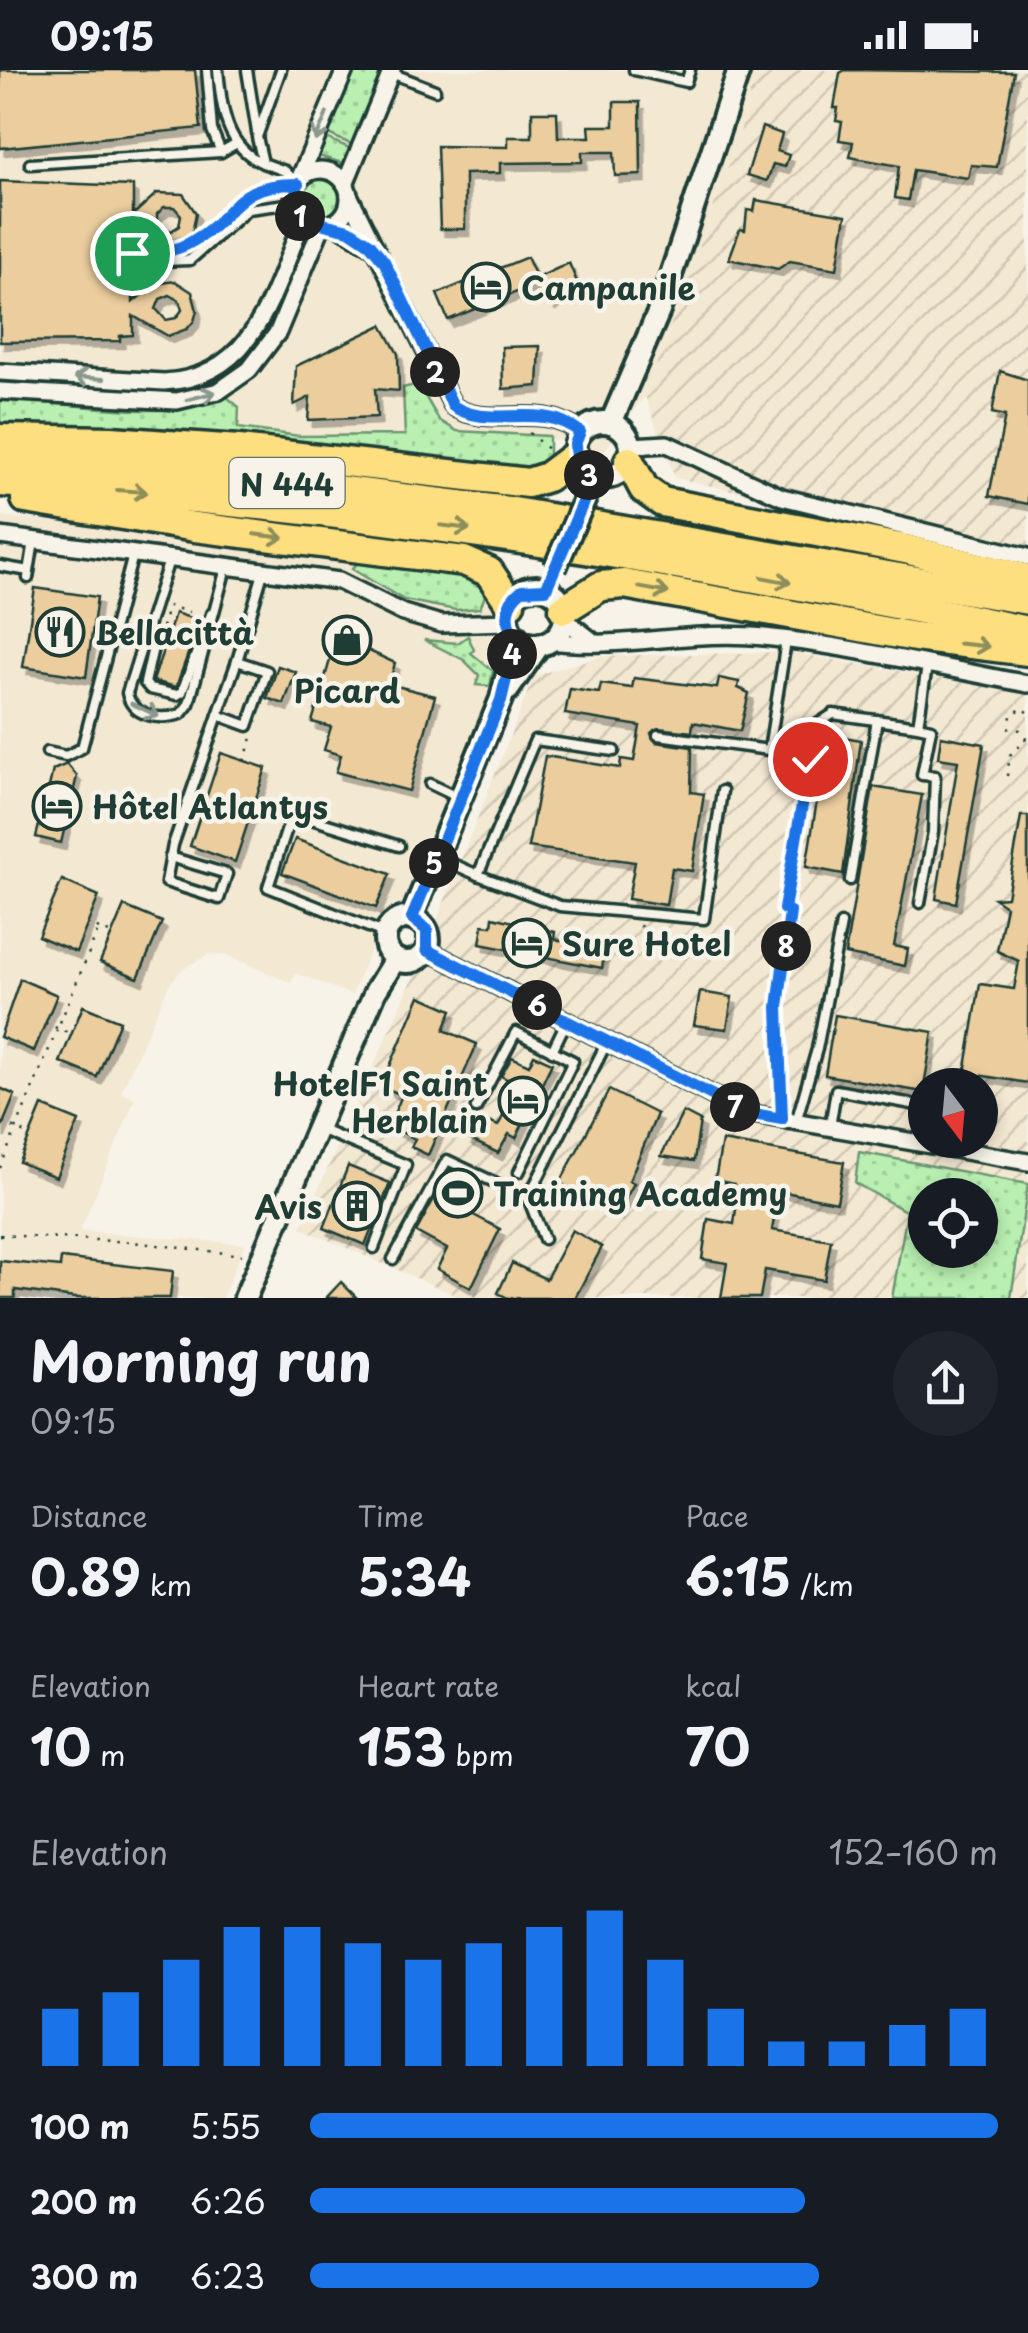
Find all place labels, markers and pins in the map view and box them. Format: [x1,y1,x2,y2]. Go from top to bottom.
pin: 1 [275,191,325,241]
pin [90,211,175,296]
hotel icon: Campanile [460,261,512,313]
place label: Campanile [521,263,696,311]
pin: 2 [410,347,460,397]
pin: 3 [564,450,614,500]
restaurant icon: Bellacittà [34,606,86,658]
place label: Bellacittà [95,608,254,656]
shop icon: Picard [321,614,373,666]
pin: 4 [487,629,537,679]
place label: Picard [294,666,400,714]
pin [768,717,853,802]
hotel icon: Hôtel Atlantys [31,780,83,832]
place label: Hôtel Atlantys [92,782,328,830]
pin: 5 [409,838,459,888]
hotel icon: Sure Hotel [501,917,553,969]
place label: Sure Hotel [562,919,731,967]
pin: 8 [761,921,811,971]
pin: 6 [512,980,562,1030]
place label: HotelF1 Saint Herblain [272,1059,488,1144]
hotel icon: HotelF1 Saint Herblain [497,1075,549,1127]
pin: 7 [710,1082,760,1132]
sports icon: Training Academy [432,1167,484,1219]
place label: Training Academy [493,1169,787,1217]
building icon: Avis [331,1180,383,1232]
place label: Avis [255,1182,322,1230]

